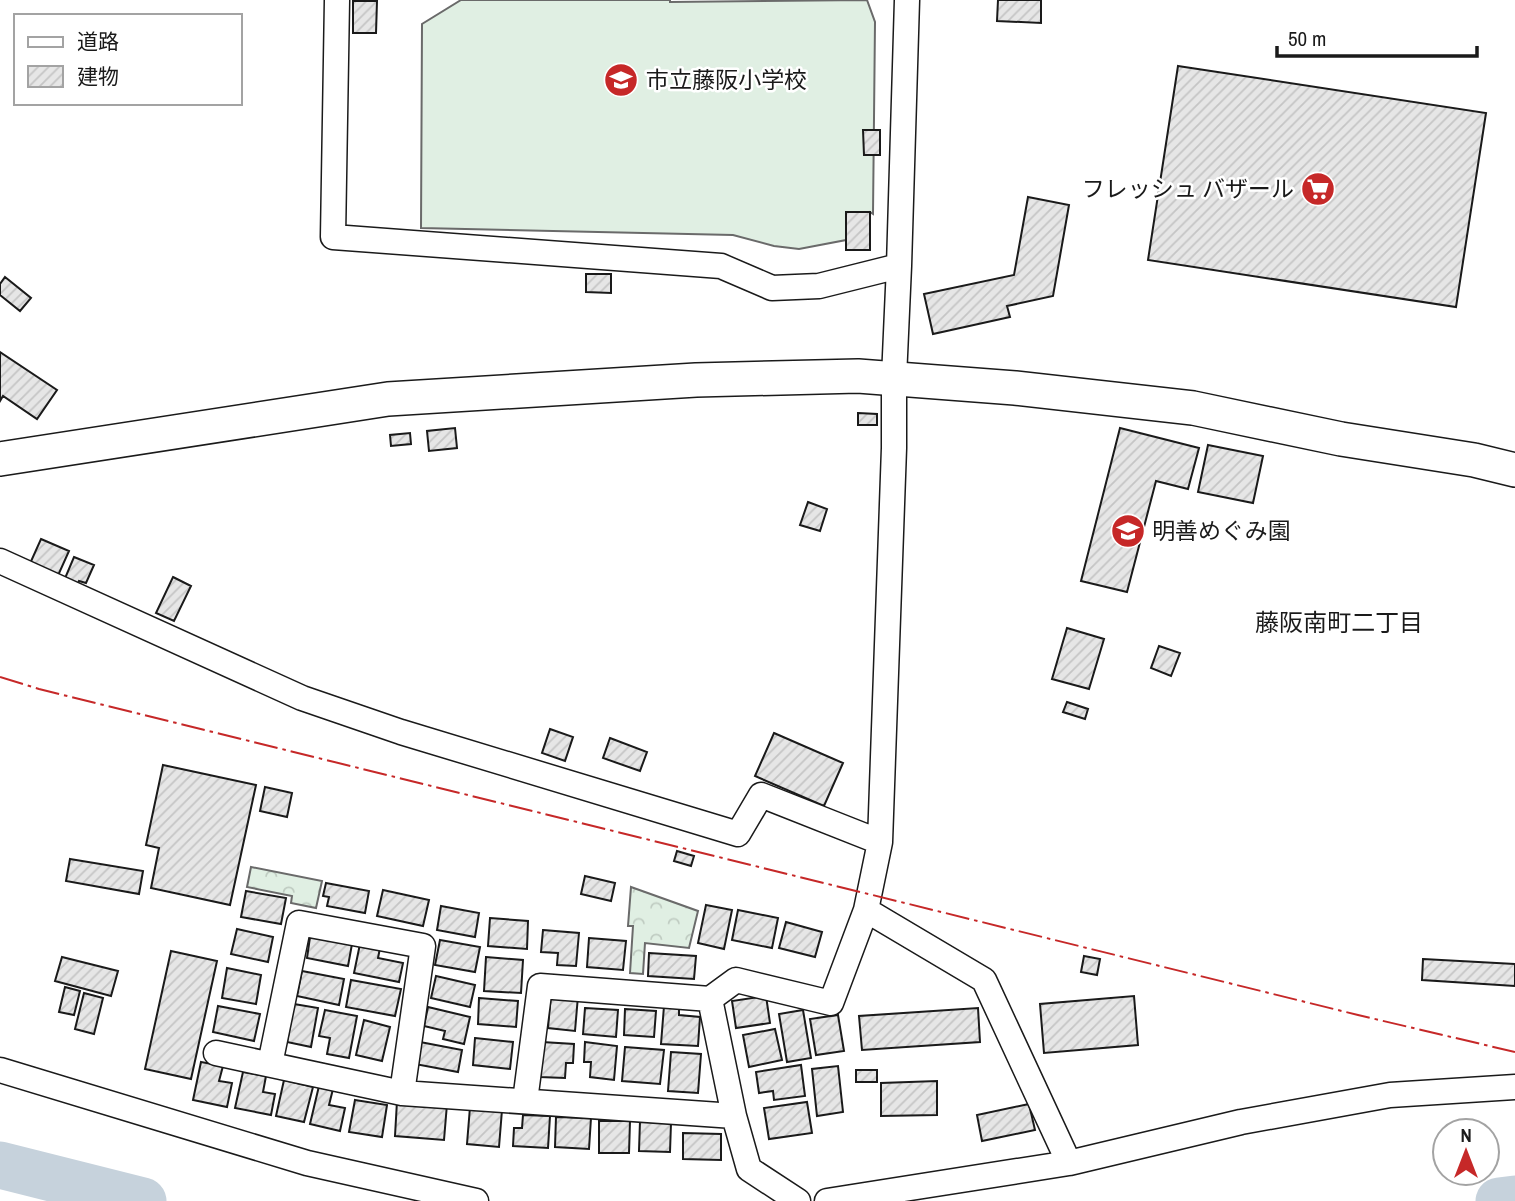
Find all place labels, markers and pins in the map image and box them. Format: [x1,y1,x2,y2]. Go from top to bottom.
school or university icon: 市立藤阪小学校 [602,61,640,99]
place label: 市立藤阪小学校 [646,64,807,95]
supermarket icon: フレッシュ バザール [1299,170,1337,208]
place label: フレッシュ バザール [1082,173,1294,204]
school or university icon: 明善めぐみ園 [1109,512,1147,550]
place label: 明善めぐみ園 [1152,515,1291,546]

